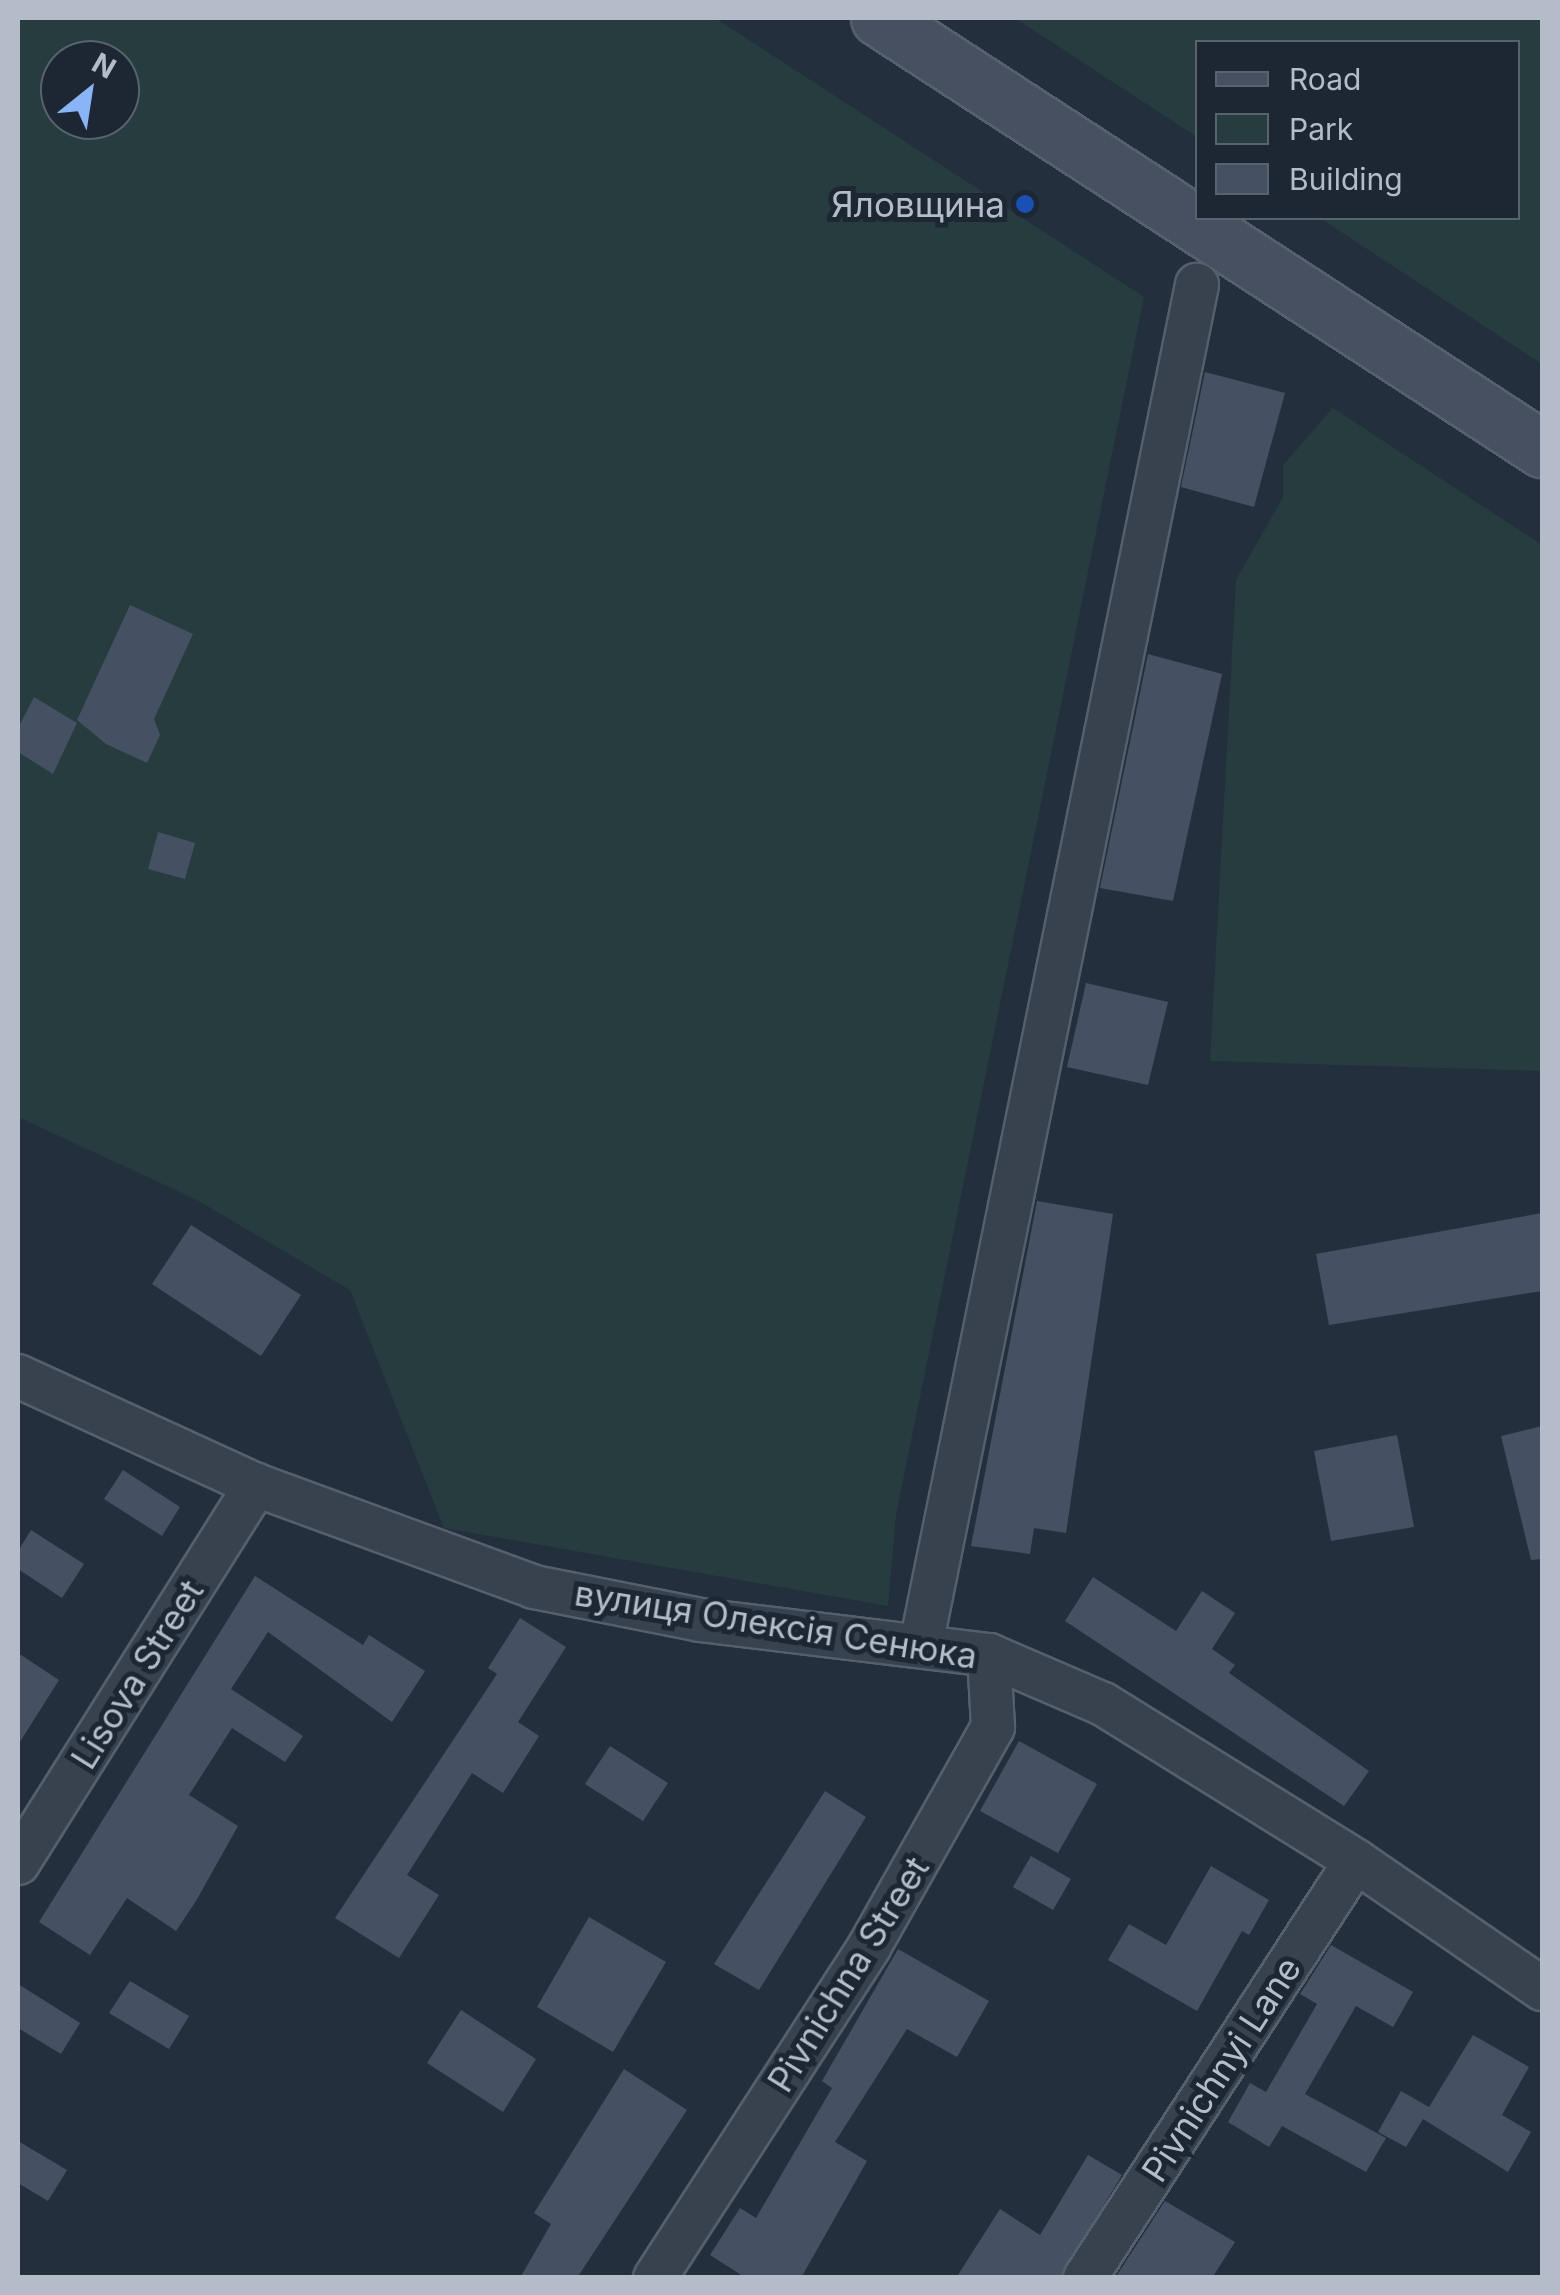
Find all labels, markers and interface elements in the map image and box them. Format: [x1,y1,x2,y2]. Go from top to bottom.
north arrow [40,40,140,140]
legend [1195,40,1520,220]
text: N [86,46,122,86]
text: Road [1289,61,1361,97]
text: Park [1289,111,1353,147]
text: Building [1289,161,1403,197]
place label: Яловщина [831,183,1005,225]
marker: Яловщина [1014,193,1036,215]
street label: вулиця Олексія Сенюка [572,1571,980,1677]
street label: Lisova Street [62,1572,212,1776]
street label: Pivnichna Street [759,1849,937,2099]
street label: Pivnichnyi Lane [1133,1949,1309,2189]

